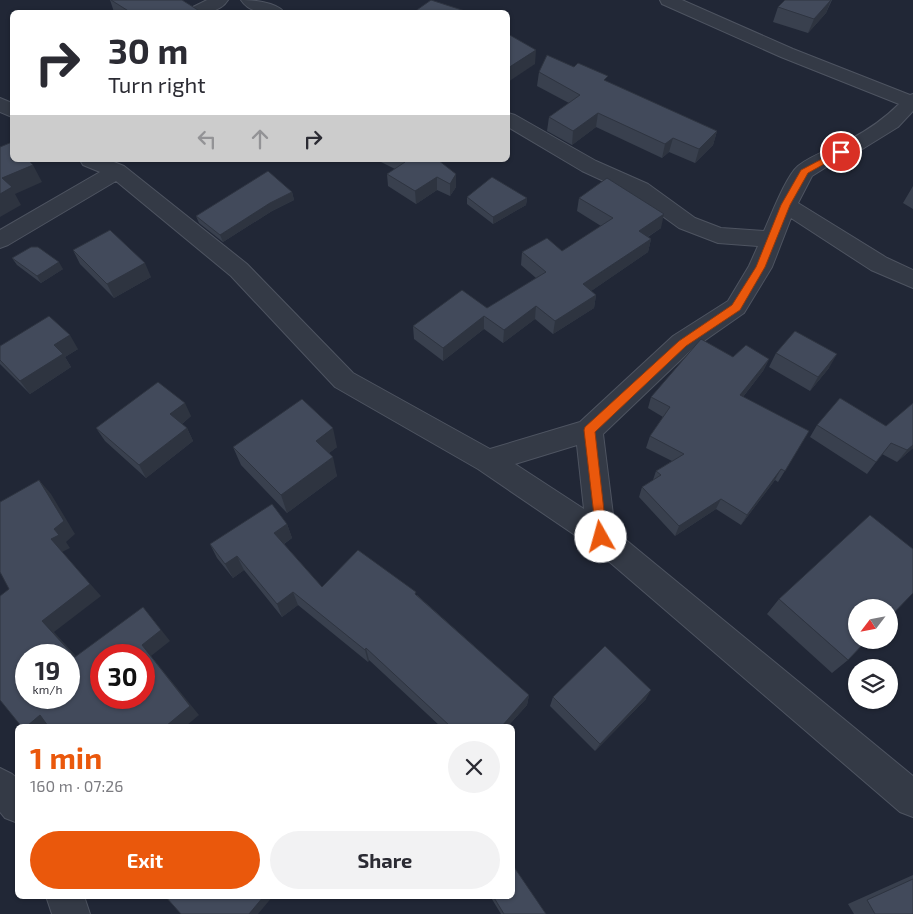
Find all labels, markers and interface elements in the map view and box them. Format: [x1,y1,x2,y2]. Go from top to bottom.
text: 30 m [108,29,188,71]
icon: right [25,30,90,95]
text: Turn right [108,71,206,97]
icon: left [193,125,221,153]
icon: ahead [246,125,274,153]
icon: right [299,125,327,153]
pin [820,131,862,173]
icon: arrive [827,138,855,166]
position arrow [574,510,626,562]
north arrow [848,599,898,649]
map controls [848,599,898,709]
speed limit sign: 30 [90,644,155,709]
text: 19 [35,655,60,685]
button: layers [848,659,898,709]
text: km/h [33,682,62,696]
text: 1 min [30,739,102,775]
button: close [448,741,500,793]
text: 160 m · 07:26 [30,776,123,795]
button: Exit [30,831,260,889]
button: Share [270,831,500,889]

